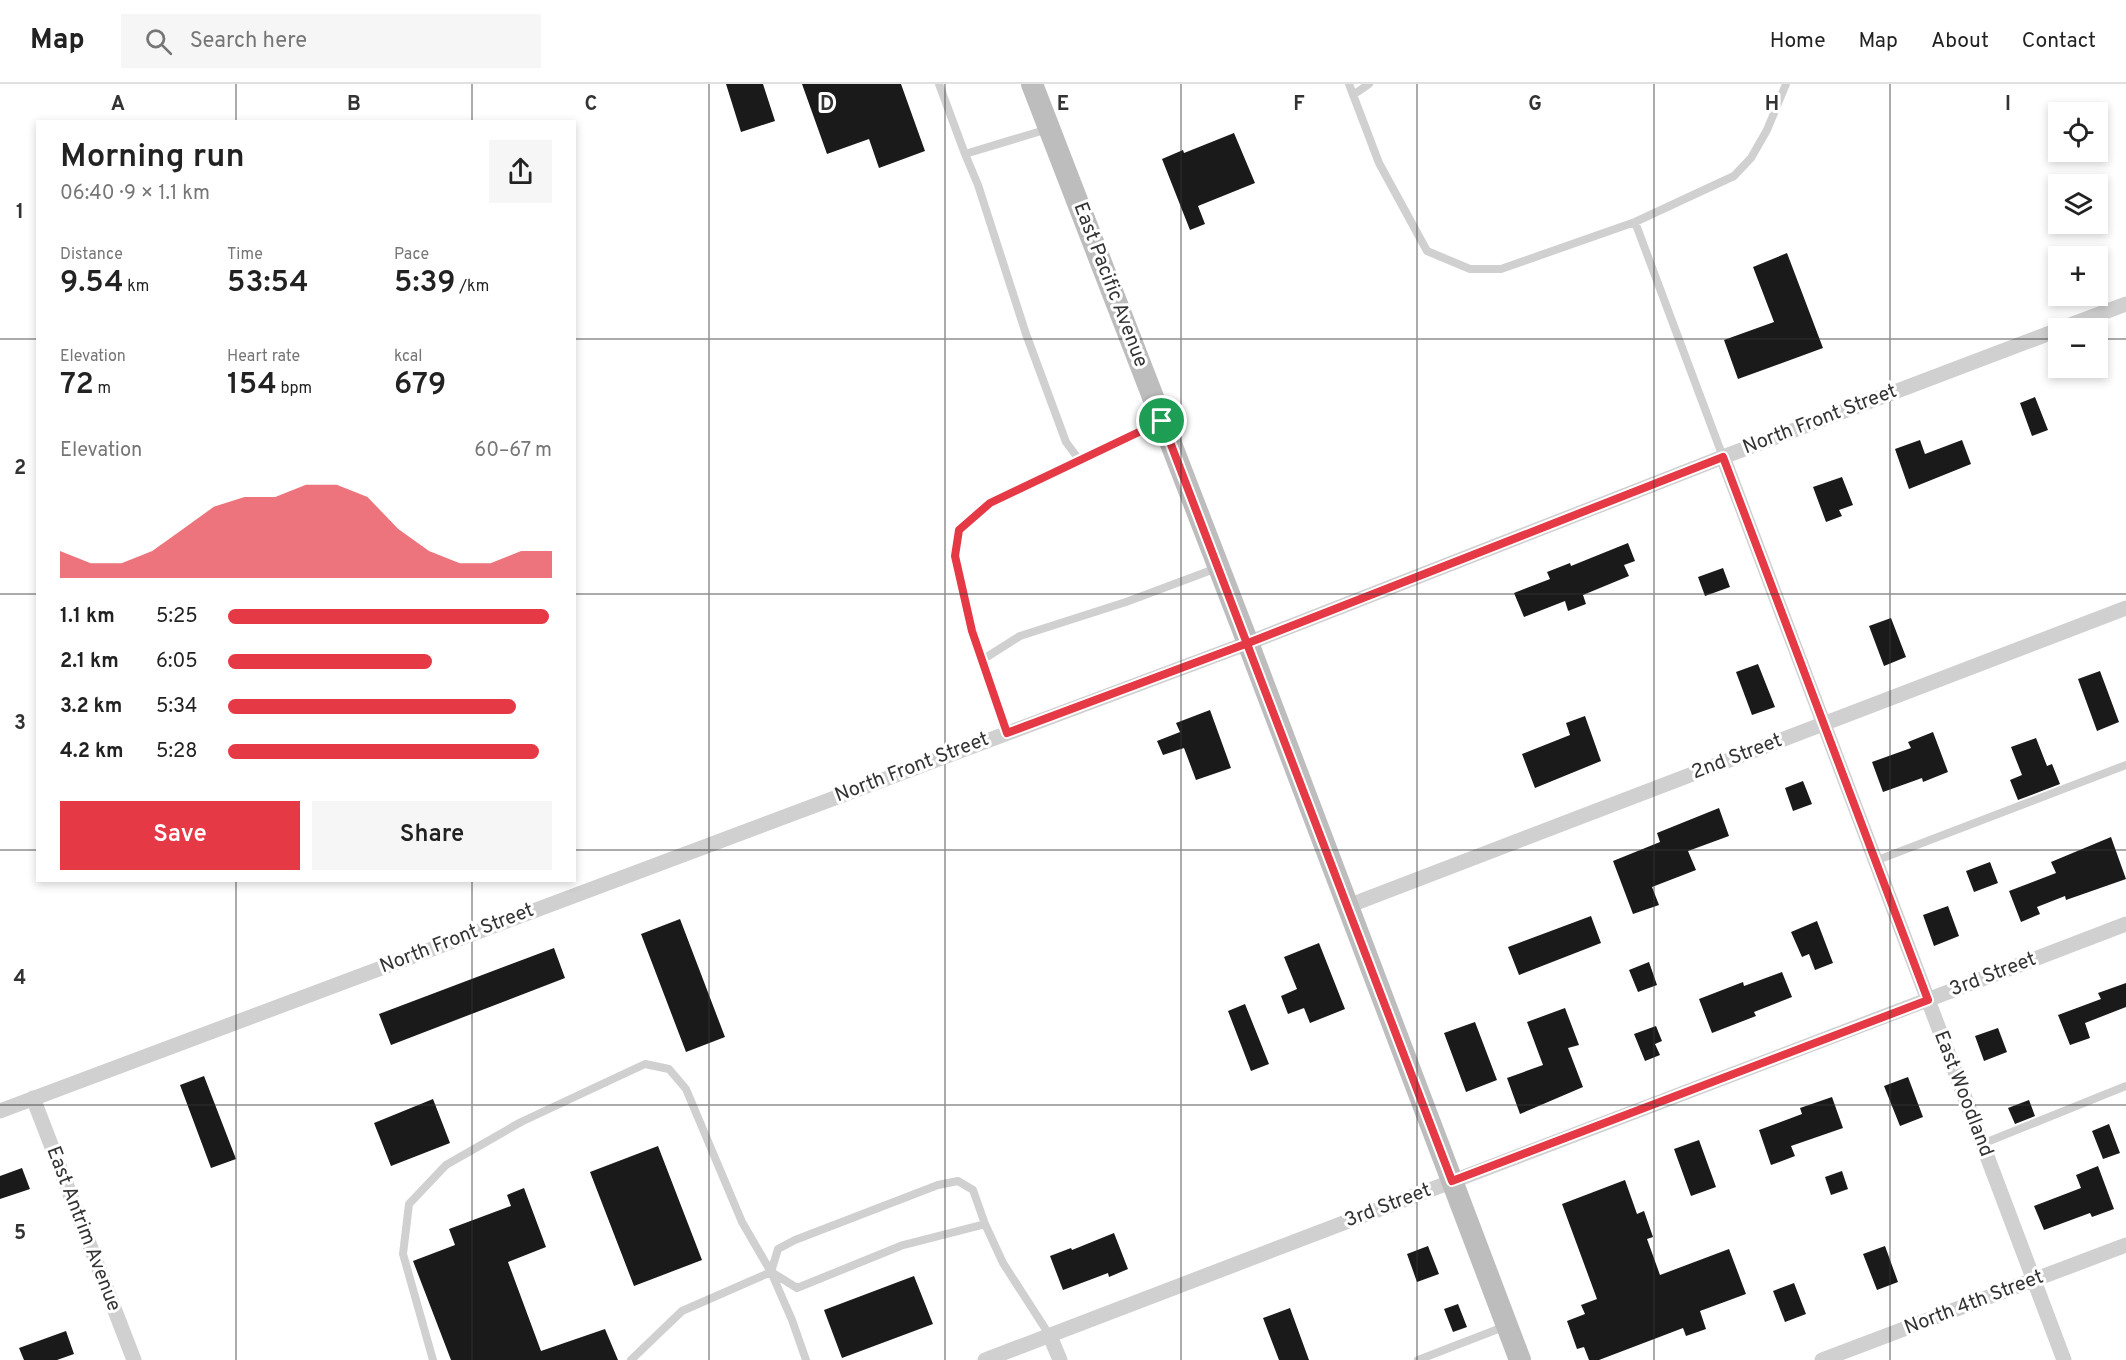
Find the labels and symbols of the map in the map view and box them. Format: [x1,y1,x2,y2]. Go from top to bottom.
text: A [111,92,125,118]
text: B [347,92,361,118]
text: C [585,92,597,118]
text: D [820,92,834,118]
text: E [1057,92,1069,118]
text: F [1293,92,1305,118]
text: G [1528,92,1542,118]
text: H [1765,92,1779,118]
text: I [2005,92,2011,118]
street label: East Pacific Avenue [1067,199,1153,371]
text: 1 [16,200,24,226]
street label: North Front Street [1739,379,1901,461]
pin [1136,395,1187,446]
text: 2 [14,456,26,482]
text: 3 [14,711,26,737]
street label: North Front Street [831,727,993,809]
street label: 2nd Street [1688,728,1786,786]
street label: North Front Street [376,898,538,980]
street label: 3rd Street [1946,947,2040,1003]
text: 4 [14,966,26,992]
street label: East Woodland [1927,1027,1999,1161]
street label: East Antrim Avenue [40,1143,126,1315]
street label: 3rd Street [1341,1178,1435,1234]
text: 5 [14,1221,26,1247]
street label: North 4th Street [1901,1265,2047,1341]

